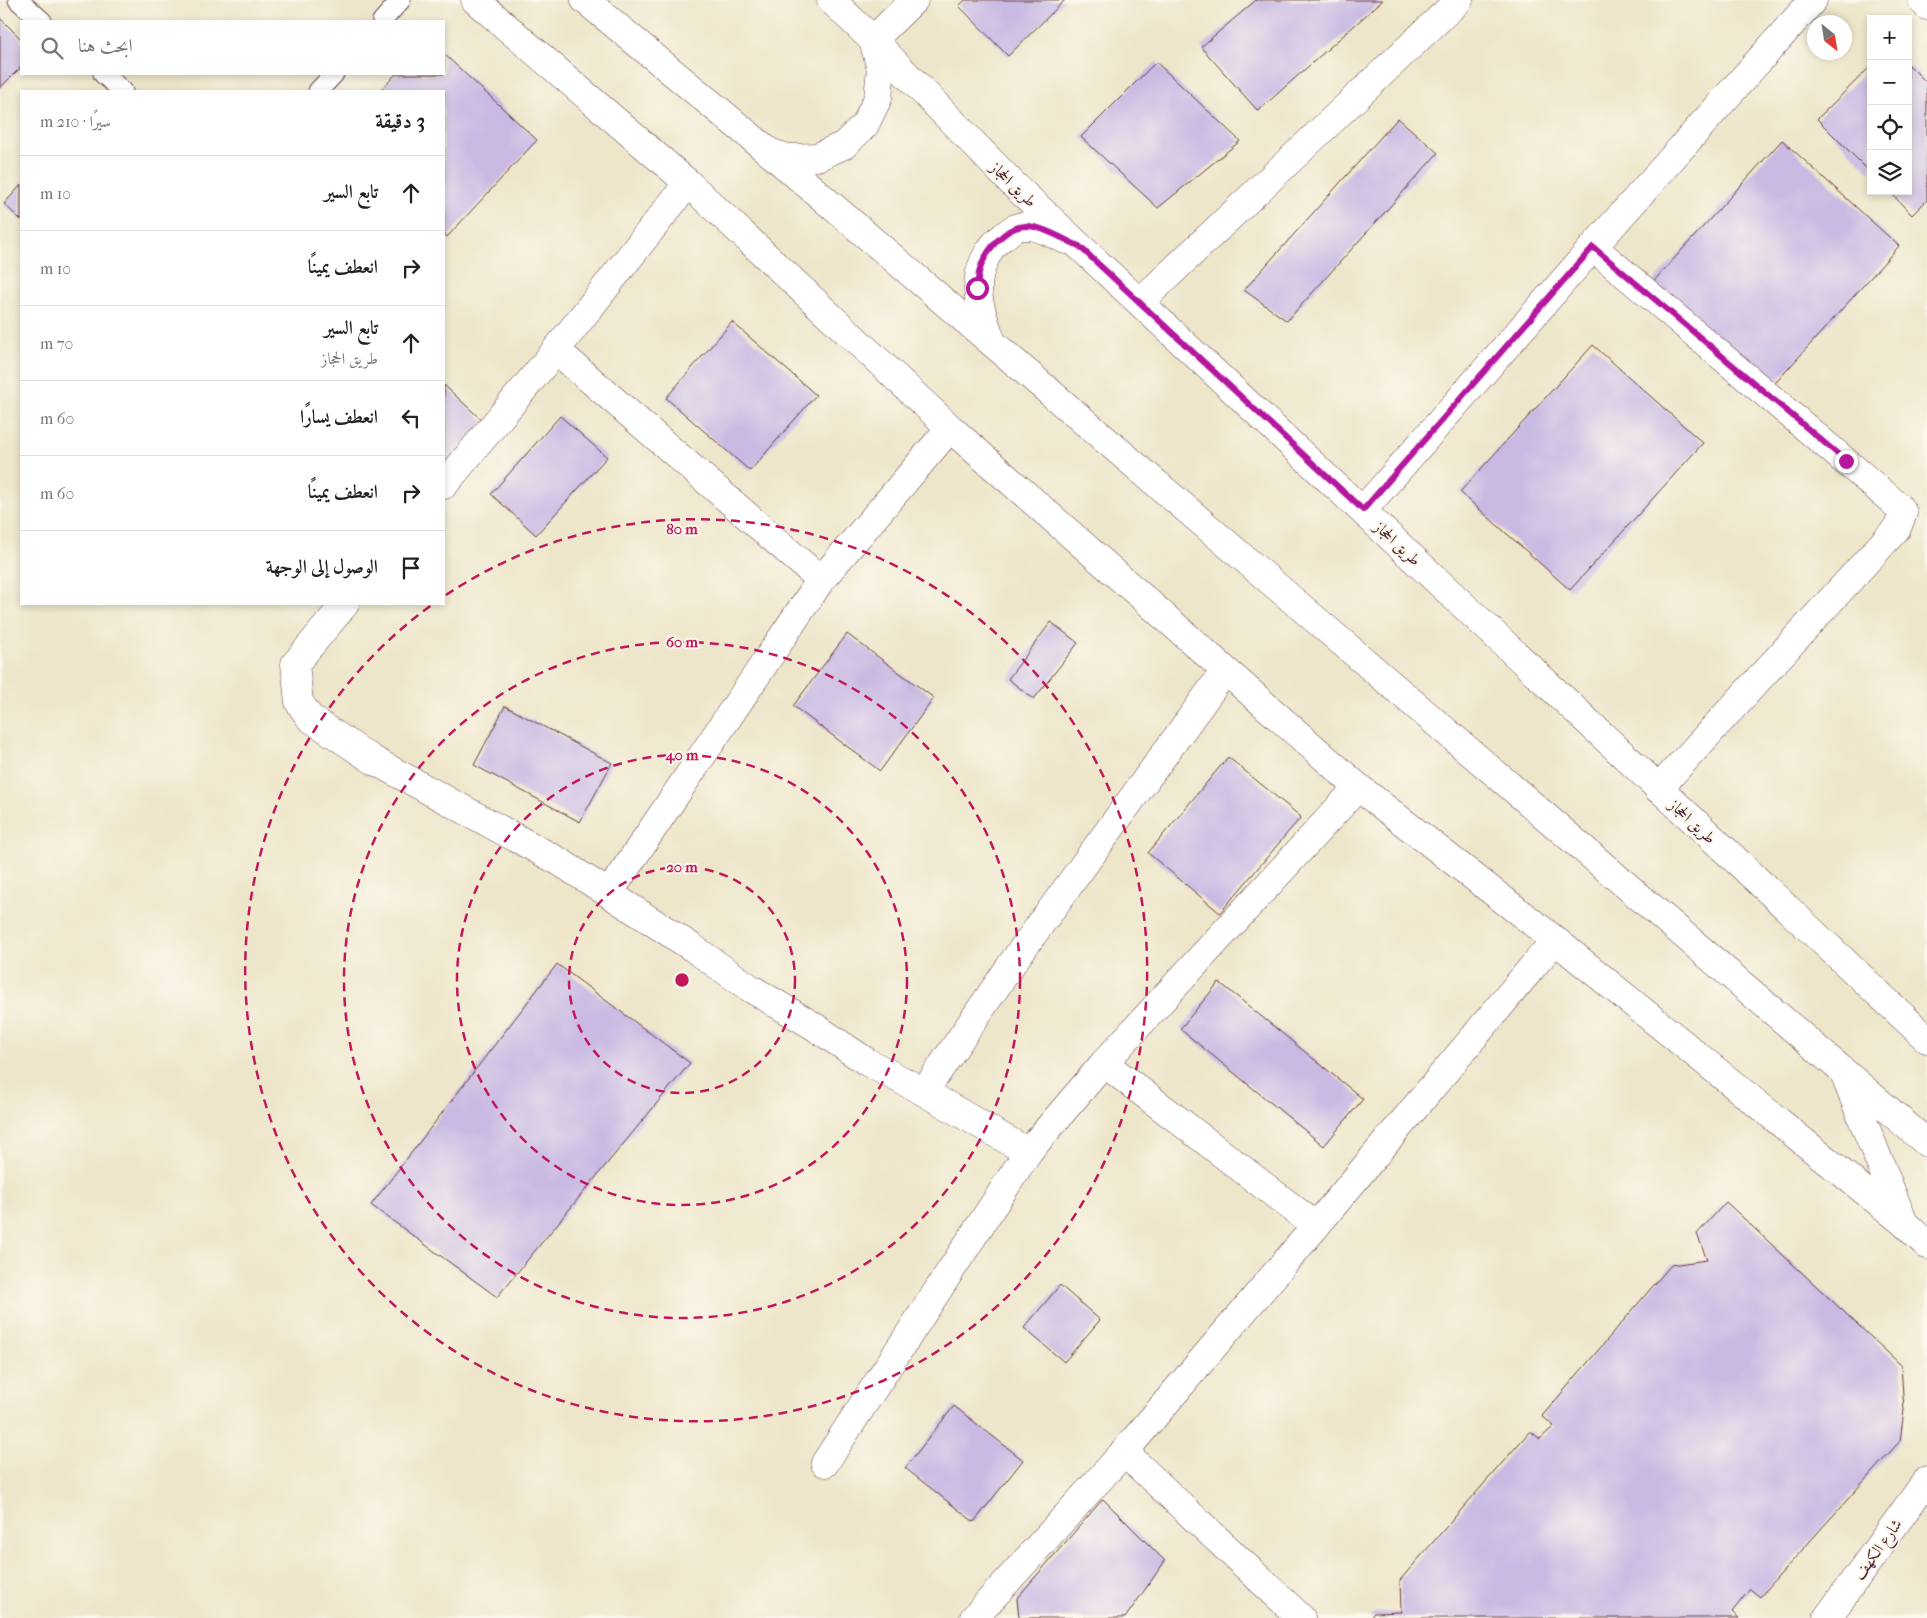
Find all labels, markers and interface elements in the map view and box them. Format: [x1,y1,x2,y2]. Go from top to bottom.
north arrow [1807,15,1852,60]
map controls [1867,15,1912,195]
button: + [1867,15,1912,60]
search box [20,20,445,75]
icon: search [38,34,66,62]
text: ابحث هنا [78,35,133,57]
button: − [1867,60,1912,105]
button: locate [1867,105,1912,150]
text: 3 دقيقة [375,109,425,133]
text: سيرًا · 210 m [40,112,111,131]
button: layers [1867,150,1912,195]
street label: طريق الحجاز [984,156,1041,212]
icon: ahead [397,179,425,207]
text: تابع السير [324,181,378,203]
text: 10 m [40,184,71,203]
icon: right [397,254,425,282]
text: انعطف يمينًا [308,256,378,278]
text: 10 m [40,259,71,278]
route start [966,277,989,300]
text: تابع السير [324,317,378,339]
icon: ahead [397,329,425,357]
text: 70 m [40,334,73,353]
text: طريق الحجاز [321,349,378,368]
icon: left [397,404,425,432]
text: انعطف يسارًا [300,406,378,428]
text: 60 m [40,409,74,428]
route end [1835,450,1858,473]
icon: right [397,479,425,507]
text: انعطف يمينًا [308,481,378,503]
text: 60 m [40,484,74,503]
street label: طريق الحجاز [1368,516,1425,570]
text: 80 m [666,520,698,538]
icon: arrive [397,554,425,582]
text: الوصول إلى الوجهة [266,556,378,578]
text: 60 m [666,633,699,651]
text: 40 m [665,746,699,764]
street label: طريق الحجاز [1663,794,1720,848]
text: 20 m [666,858,698,876]
centre of rings [673,971,691,989]
street label: شارع الكهف [1849,1515,1909,1586]

